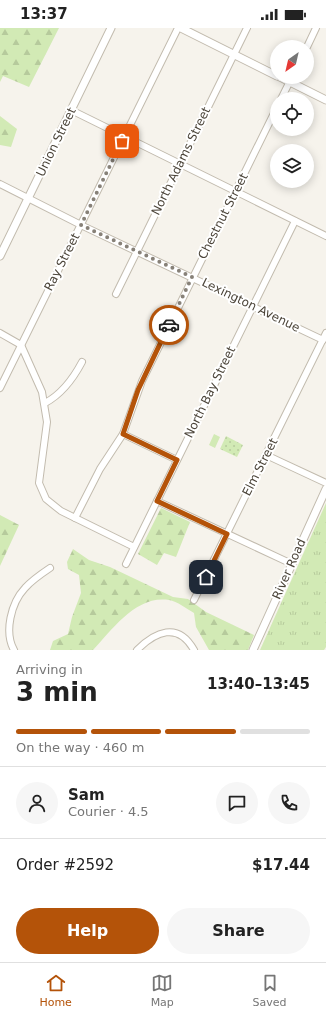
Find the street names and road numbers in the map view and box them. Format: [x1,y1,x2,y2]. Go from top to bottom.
street label: North Adams Street [149,104,213,217]
street label: Union Street [33,105,79,179]
street label: Chestnut Street [195,170,251,261]
street label: Ray Street [42,231,83,293]
street label: Lexington Avenue [200,275,302,335]
street label: North Bay Street [182,344,238,440]
street label: Elm Street [239,436,281,498]
street label: River Road [269,536,309,602]

